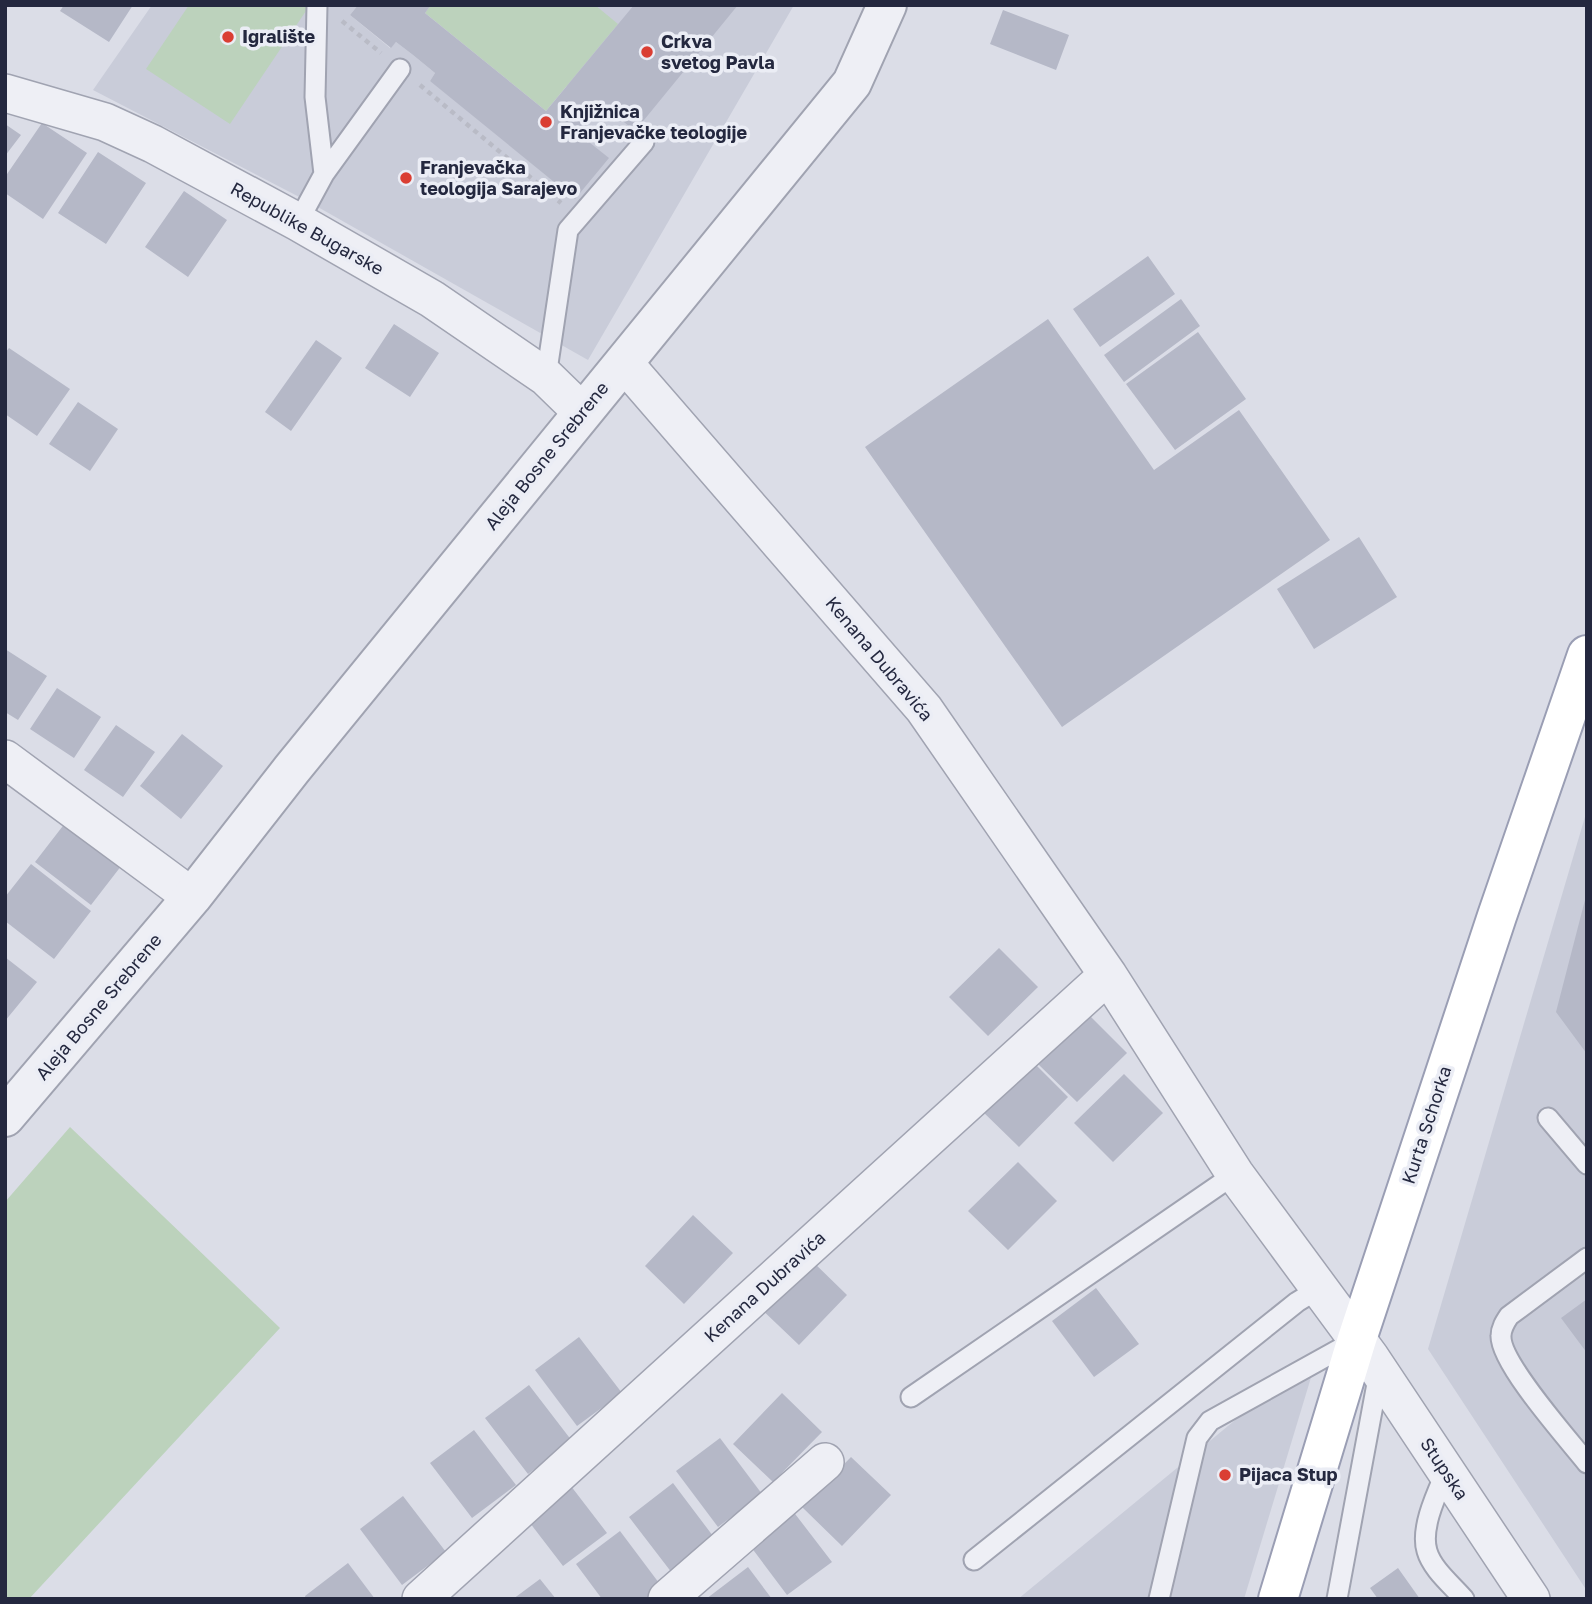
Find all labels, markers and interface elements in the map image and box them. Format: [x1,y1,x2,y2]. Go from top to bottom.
place label: Igralište [242,25,316,47]
marker: Igralište [220,29,236,45]
place label: Crkva svetog Pavla [661,30,775,73]
marker: Crkva svetog Pavla [639,44,655,60]
place label: Knjižnica Franjevačke teologije [560,100,747,143]
marker: Knjižnica Franjevačke teologije [538,114,554,130]
place label: Franjevačka teologija Sarajevo [420,156,578,199]
marker: Franjevačka teologija Sarajevo [398,170,414,186]
street label: Republike Bugarske [227,177,388,279]
street label: Aleja Bosne Srebrene [480,377,613,534]
street label: Kenana Dubravića [821,592,938,725]
street label: Aleja Bosne Srebrene [31,929,166,1084]
street label: Kurta Schorka [1397,1063,1455,1186]
street label: Kenana Dubravića [699,1226,829,1346]
street label: Stupska [1416,1433,1474,1504]
place label: Pijaca Stup [1239,1463,1338,1485]
marker: Pijaca Stup [1217,1467,1233,1483]

